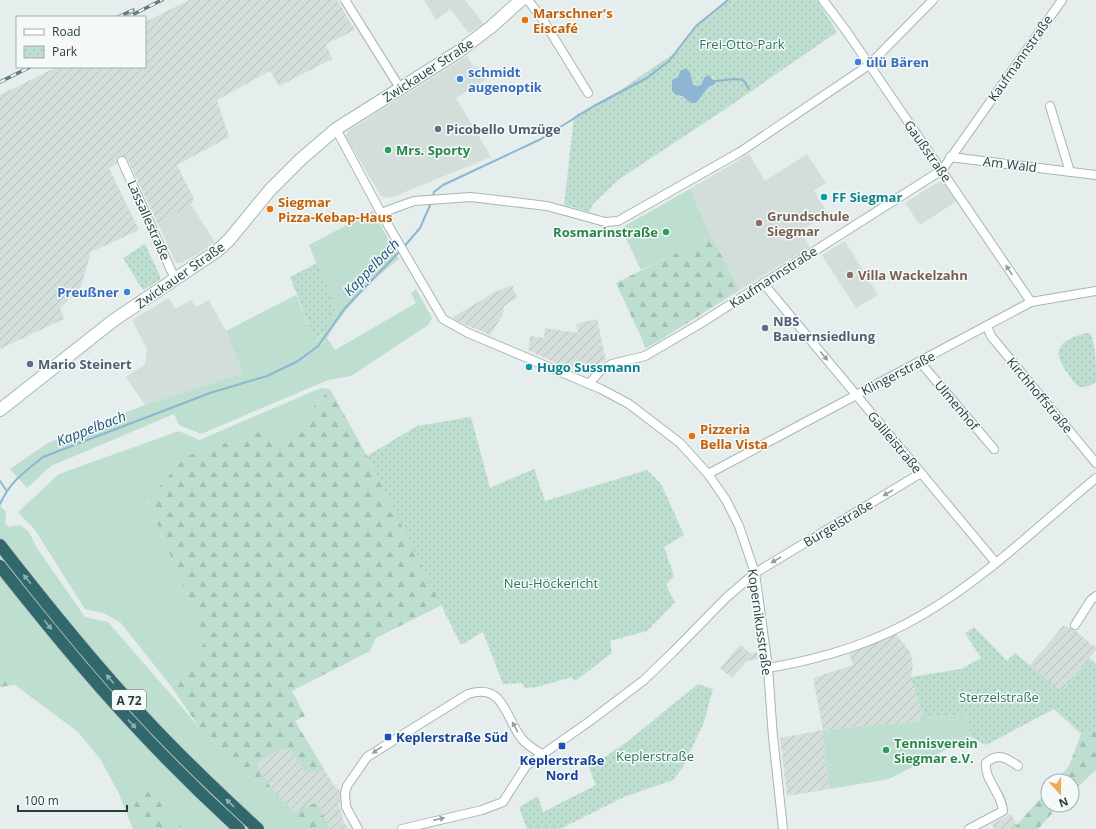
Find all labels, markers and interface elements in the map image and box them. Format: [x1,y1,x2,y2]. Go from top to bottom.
place label: Marschner's Eiscafé [533,4,613,37]
street label: Kaufmannstraße [984,11,1056,105]
marker: Marschner's Eiscafé [520,15,530,25]
legend [16,16,146,68]
text: Road [52,23,81,40]
street label: Zwickauer Straße [379,34,477,106]
park label: Frei-Otto-Park [699,35,785,53]
text: Park [52,43,78,60]
place label: ülü Bären [866,53,929,71]
marker: ülü Bären [853,57,863,67]
place label: schmidt augenoptik [468,63,543,96]
marker: schmidt augenoptik [455,74,465,84]
street label: Gaußstraße [900,117,956,185]
place label: Picobello Umzüge [446,120,561,138]
marker: Picobello Umzüge [433,124,443,134]
place label: Mrs. Sporty [396,141,471,159]
marker: Mrs. Sporty [383,145,393,155]
street label: Am Wald [982,152,1038,176]
street label: Lassallestraße [123,177,175,263]
place label: FF Siegmar [832,188,902,206]
marker: FF Siegmar [819,192,829,202]
place label: Siegmar Pizza-Kebap-Haus [278,193,392,226]
marker: Siegmar Pizza-Kebap-Haus [265,204,275,214]
place label: Grundschule Siegmar [767,207,850,240]
marker: Grundschule Siegmar [754,218,764,228]
place label: Rosmarinstraße [553,223,658,241]
marker: Rosmarinstraße [661,227,671,237]
water label: Kappelbach [339,234,403,300]
street label: Zwickauer Straße [132,238,228,312]
street label: Kaufmannstraße [726,242,820,312]
one-way arrow [1005,265,1013,275]
place label: Villa Wackelzahn [858,266,968,284]
marker: Villa Wackelzahn [845,270,855,280]
place label: Preußner [57,283,119,301]
marker: Preußner [122,287,132,297]
place label: NBS Bauernsiedlung [773,312,876,345]
marker: NBS Bauernsiedlung [760,323,770,333]
street label: Klingerstraße [858,347,938,399]
one-way arrow [819,351,828,362]
street label: Kirchhoffstraße [1003,353,1077,437]
place label: Mario Steinert [38,355,132,373]
place label: Hugo Sussmann [537,358,641,376]
marker: Mario Steinert [25,359,35,369]
marker: Hugo Sussmann [524,362,534,372]
street label: Ulmenhof [931,376,984,434]
water label: Kappelbach [54,406,128,450]
street label: Galileistraße [864,407,926,477]
place label: Pizzeria Bella Vista [700,420,768,453]
marker: Pizzeria Bella Vista [687,431,697,441]
one-way arrow [882,490,894,497]
street label: Bürgelstraße [800,495,876,551]
one-way arrow [771,556,781,564]
street label: Kopernikusstraße [744,568,776,676]
one-way arrow [23,574,31,584]
park label: Neu-Höckericht [504,574,599,592]
one-way arrow [43,620,52,631]
one-way arrow [105,674,114,685]
park label: Sterzelstraße [959,688,1039,706]
road number: A 72 [112,690,146,710]
one-way arrow [128,718,137,729]
one-way arrow [511,721,518,733]
place label: Keplerstraße Süd [396,728,508,746]
marker: Keplerstraße Süd [383,732,393,742]
place label: Tennisverein Siegmar e.V. [894,734,978,767]
marker: Keplerstraße Nord [557,741,567,751]
marker: Tennisverein Siegmar e.V. [881,745,891,755]
one-way arrow [372,746,382,754]
park label: Keplerstraße [616,747,694,765]
place label: Keplerstraße Nord [520,751,605,784]
north arrow [1040,773,1080,813]
scale bar [18,787,127,813]
text: 100 m [24,792,59,809]
text: N [1057,794,1071,811]
one-way arrow [224,798,235,807]
one-way arrow [434,816,446,822]

